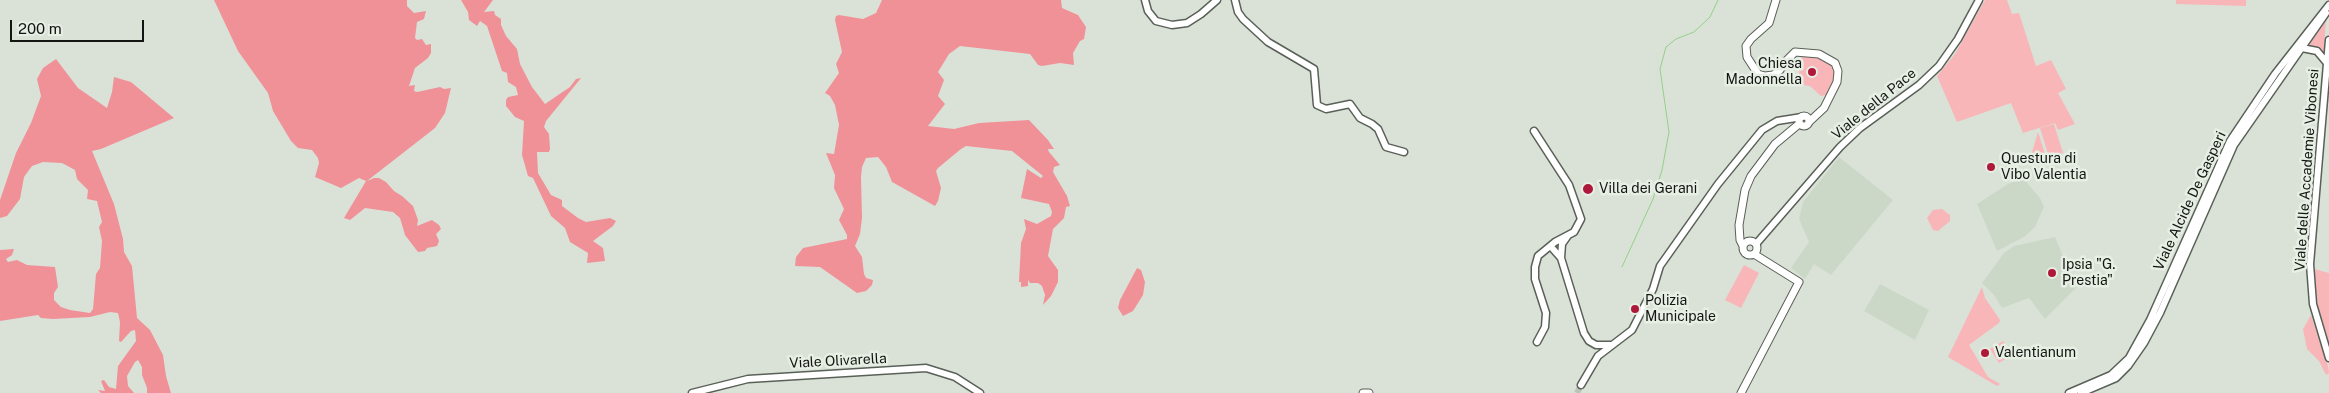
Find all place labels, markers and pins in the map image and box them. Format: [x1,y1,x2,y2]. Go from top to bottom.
place label: Chiesa Madonnella [1726,56,1802,88]
marker: Chiesa Madonnella [1806,66,1818,78]
place label: Questura di Vibo Valentia [2001,151,2086,184]
marker: Questura di Vibo Valentia [1985,161,1997,173]
place label: Villa dei Gerani [1599,181,1697,197]
marker: Villa dei Gerani [1581,182,1595,196]
place label: Ipsia "G. Prestia" [2062,257,2115,290]
marker: Ipsia "G. Prestia" [2046,267,2058,279]
place label: Polizia Municipale [1645,293,1716,326]
marker: Polizia Municipale [1629,303,1641,315]
place label: Valentianum [1995,345,2076,361]
marker: Valentianum [1979,347,1991,359]

